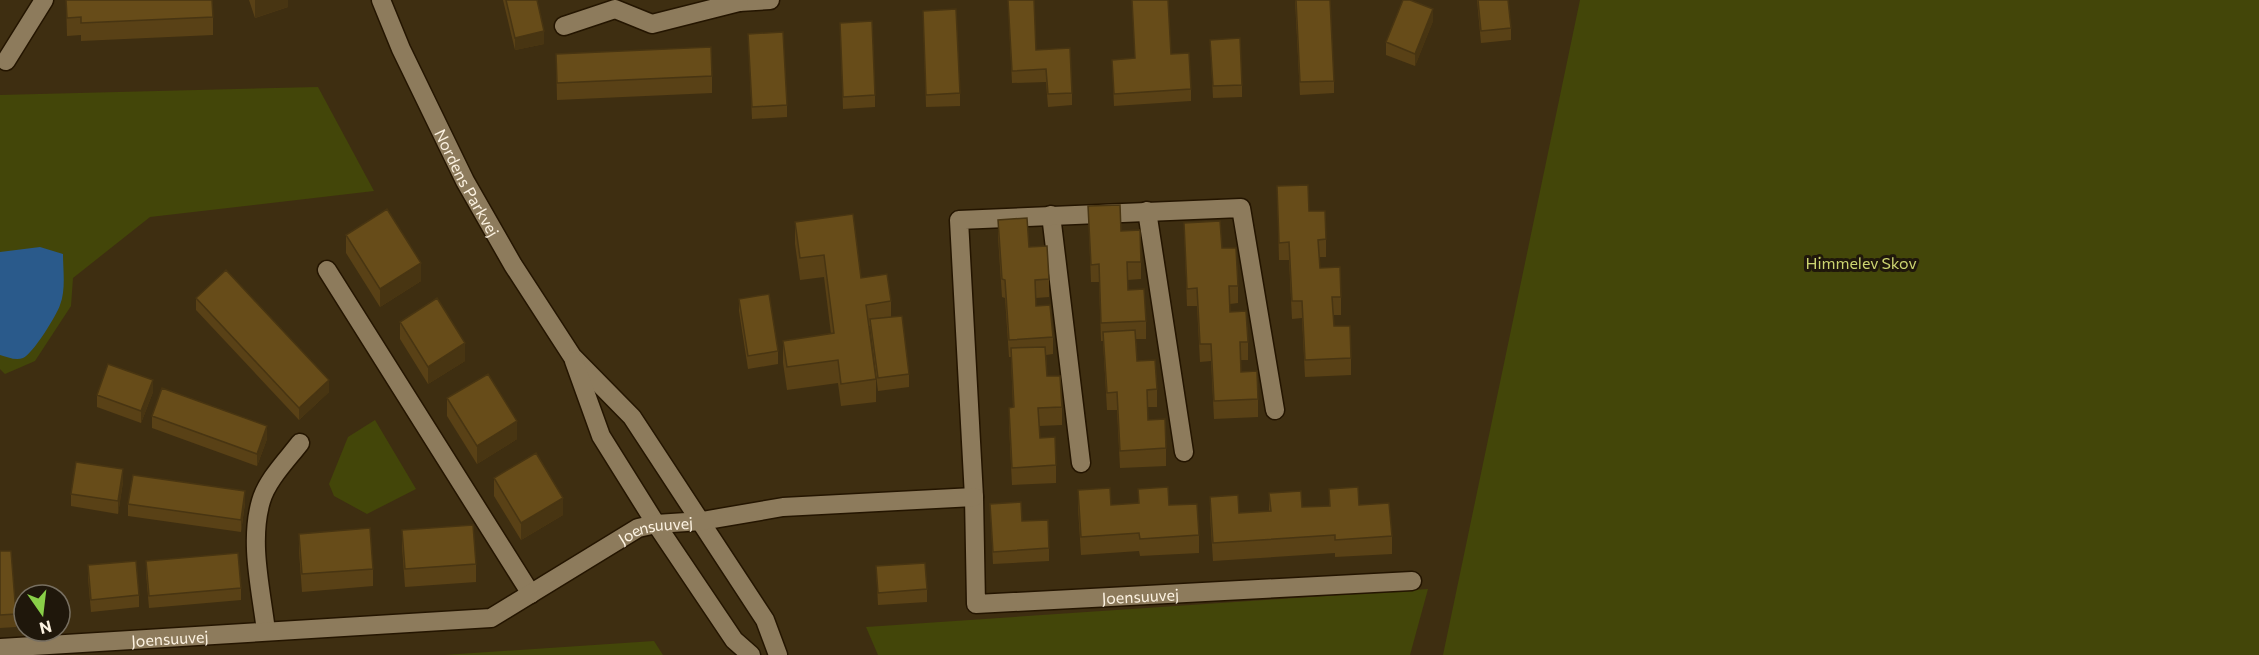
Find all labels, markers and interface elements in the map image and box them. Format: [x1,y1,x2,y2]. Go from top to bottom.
street label: Nordens Parkvej [432,125,504,239]
park label: Himmelev Skov [1805,253,1917,272]
street label: Joensuuvej [614,512,694,548]
north arrow [12,583,72,643]
street label: Joensuuvej [1101,584,1179,607]
text: N [38,617,54,639]
street label: Joensuuvej [130,626,209,649]

